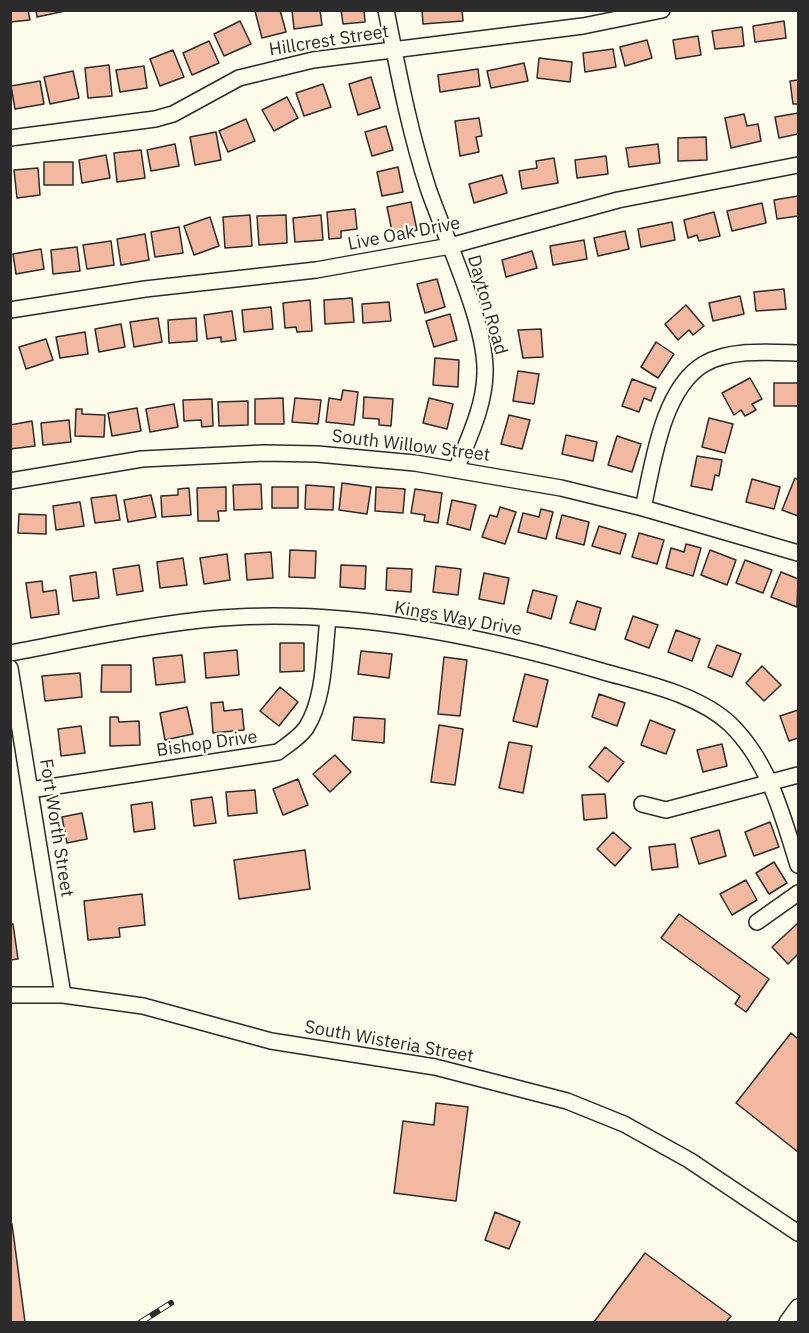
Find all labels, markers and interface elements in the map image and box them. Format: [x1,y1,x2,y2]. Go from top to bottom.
street label: Hillcrest Street [268,21,390,61]
street label: Live Oak Drive [346,213,462,255]
street label: Dayton Road [462,253,512,357]
street label: South Willow Street [331,426,491,466]
street label: Kings Way Drive [393,597,523,641]
street label: Bishop Drive [155,726,259,762]
street label: Fort Worth Street [34,757,78,899]
street label: South Wisteria Street [303,1016,475,1068]

